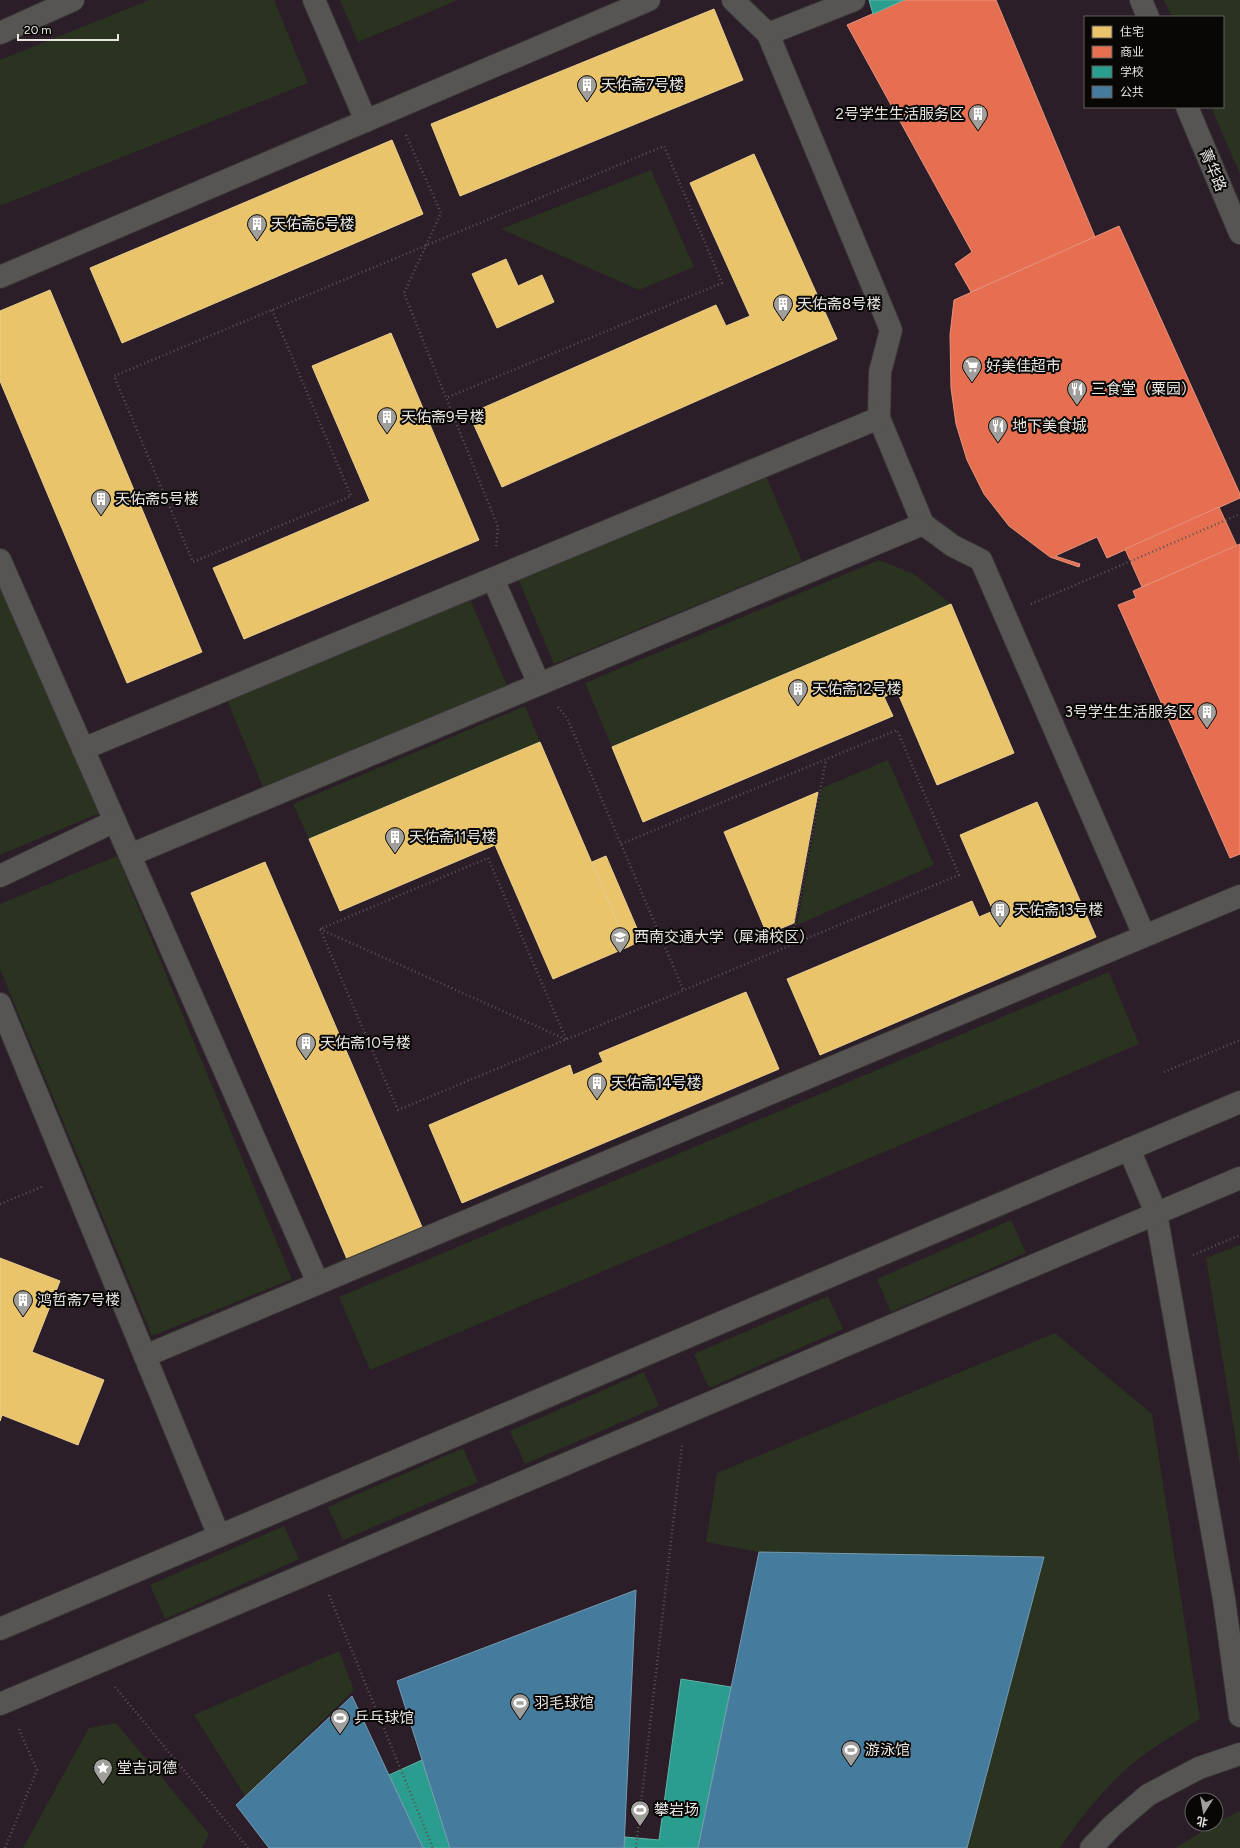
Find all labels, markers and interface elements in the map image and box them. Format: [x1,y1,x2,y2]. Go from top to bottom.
scale bar [18,16,118,42]
legend [1084,16,1224,108]
text: 20 m [24,23,52,37]
text: 住宅 [1120,25,1144,39]
text: 商业 [1120,45,1144,59]
text: 学校 [1120,65,1144,79]
building icon: 天佑斋7号楼 [576,74,598,102]
place label: 天佑斋7号楼 [601,76,684,94]
text: 公共 [1120,85,1144,99]
building icon: 2号学生生活服务区 [967,103,989,131]
place label: 2号学生生活服务区 [836,105,964,123]
street label: 菁华路 [1196,146,1230,194]
building icon: 天佑斋6号楼 [246,213,268,241]
place label: 天佑斋6号楼 [271,215,355,233]
building icon: 天佑斋8号楼 [772,293,794,321]
place label: 天佑斋8号楼 [797,295,881,313]
supermarket icon: 好美佳超市 [961,355,983,383]
place label: 好美佳超市 [986,357,1061,375]
restaurant icon: 三食堂（粟园） [1066,378,1088,406]
place label: 三食堂（粟园） [1091,380,1196,398]
building icon: 天佑斋9号楼 [376,406,398,434]
place label: 天佑斋9号楼 [401,408,485,426]
restaurant icon: 地下美食城 [987,415,1009,443]
place label: 地下美食城 [1012,417,1087,435]
building icon: 天佑斋5号楼 [90,488,112,516]
place label: 天佑斋5号楼 [115,490,199,508]
building icon: 天佑斋12号楼 [787,678,809,706]
place label: 天佑斋12号楼 [812,680,902,698]
building icon: 3号学生生活服务区 [1196,701,1218,729]
place label: 3号学生生活服务区 [1065,703,1193,721]
building icon: 天佑斋11号楼 [384,826,406,854]
place label: 天佑斋11号楼 [409,828,496,846]
building icon: 天佑斋13号楼 [989,899,1011,927]
place label: 天佑斋13号楼 [1014,901,1103,919]
school or university icon: 西南交通大学（犀浦校区） [609,926,631,954]
place label: 西南交通大学（犀浦校区） [634,928,814,946]
building icon: 天佑斋10号楼 [295,1032,317,1060]
place label: 天佑斋10号楼 [320,1034,411,1052]
building icon: 天佑斋14号楼 [586,1072,608,1100]
place label: 天佑斋14号楼 [611,1074,702,1092]
building icon: 鸿哲斋7号楼 [12,1289,34,1317]
place label: 鸿哲斋7号楼 [37,1291,120,1309]
sports icon: 羽毛球馆 [509,1692,531,1720]
place label: 羽毛球馆 [534,1694,594,1712]
sports icon: 乒乓球馆 [329,1707,351,1735]
place label: 乒乓球馆 [354,1709,414,1727]
sports icon: 游泳馆 [840,1739,862,1767]
place label: 游泳馆 [865,1741,910,1759]
place icon: 堂吉诃德 [92,1757,114,1785]
place label: 堂吉诃德 [117,1759,177,1777]
north arrow [1184,1792,1224,1832]
sports icon: 攀岩场 [629,1799,651,1827]
place label: 攀岩场 [654,1801,699,1819]
text: 北 [1196,1814,1209,1829]

